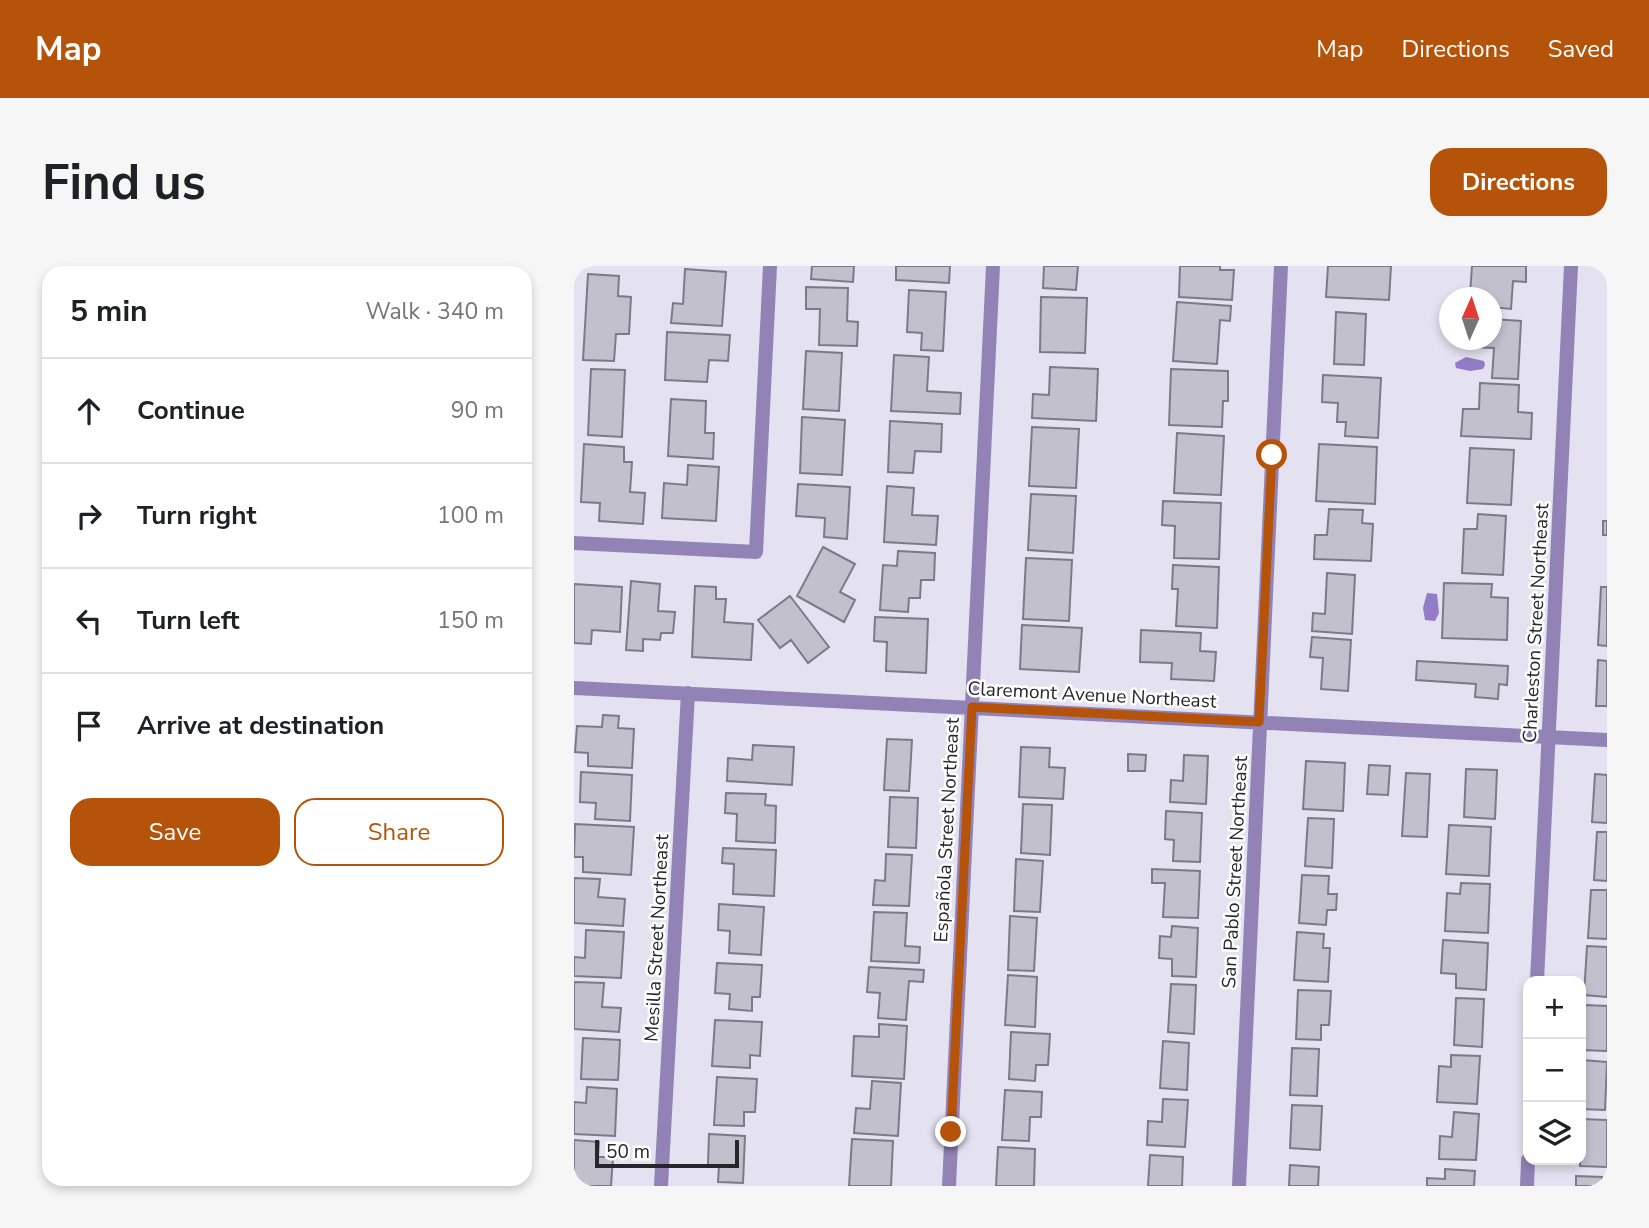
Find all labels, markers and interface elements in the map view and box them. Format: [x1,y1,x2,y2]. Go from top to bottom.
text: Map [35,27,102,72]
text: Map [1316,33,1363,65]
text: Directions [1401,33,1510,65]
text: Saved [1548,33,1614,65]
button: Directions [1430,148,1607,216]
text: Find us [42,149,206,216]
north arrow [1439,287,1502,350]
text: 5 min [70,291,148,332]
text: Walk · 340 m [365,296,504,327]
icon: ahead [70,392,108,430]
text: Continue [137,393,245,428]
text: 90 m [451,395,504,426]
route start [1256,439,1287,470]
icon: right [70,497,108,535]
text: Turn right [137,498,256,533]
text: 100 m [437,500,504,531]
street label: Charleston Street Northeast [1517,502,1555,744]
icon: left [70,602,108,640]
text: Turn left [137,603,240,638]
text: 150 m [437,605,504,636]
street label: Claremont Avenue Northeast [967,675,1217,715]
icon: arrive [70,707,108,745]
text: Arrive at destination [137,708,384,743]
street label: Española Street Northeast [928,717,966,943]
street label: San Pablo Street Northeast [1216,755,1254,989]
button: Save [70,798,280,866]
button: Share [294,798,504,866]
street label: Mesilla Street Northeast [639,833,675,1043]
map controls [1523,976,1586,1165]
button: + [1523,976,1586,1039]
button: − [1523,1039,1586,1102]
button: layers [1523,1102,1586,1165]
route end [935,1116,966,1147]
scale bar [595,1137,738,1169]
text: 50 m [606,1139,650,1165]

